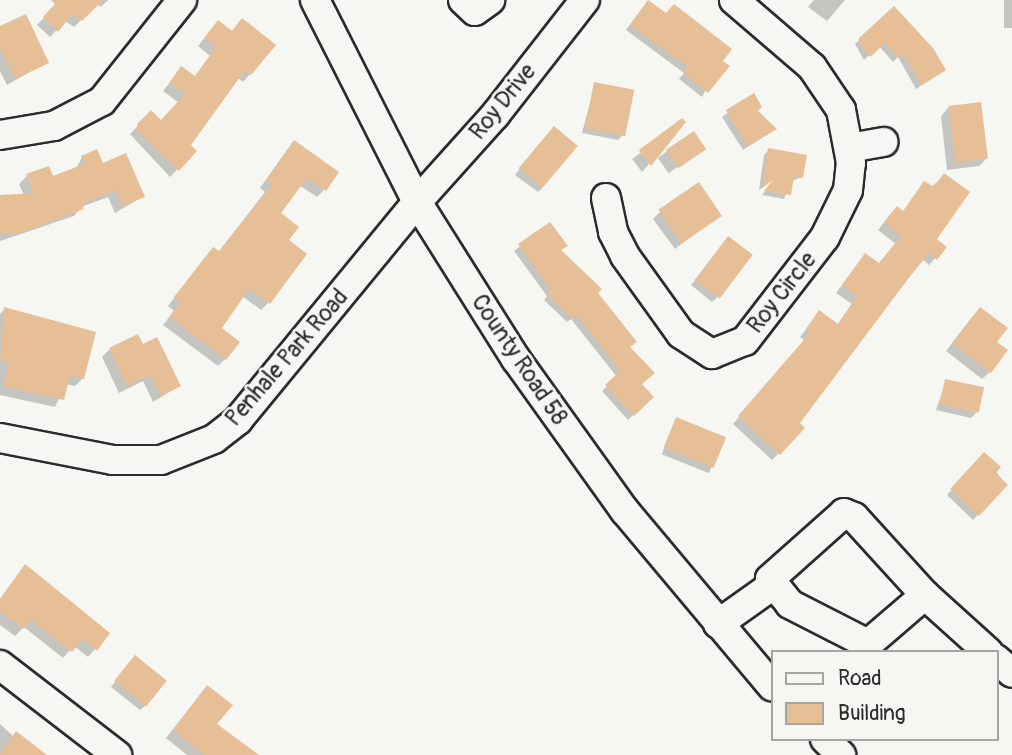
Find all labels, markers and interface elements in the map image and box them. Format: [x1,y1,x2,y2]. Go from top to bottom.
street label: Roy Drive [464,59,542,145]
street label: Roy Circle [742,247,822,339]
street label: Penhale Park Road [220,284,354,432]
street label: County Road 58 [465,289,573,431]
legend [771,650,998,741]
text: Road [838,665,882,692]
text: Building [838,700,905,727]

